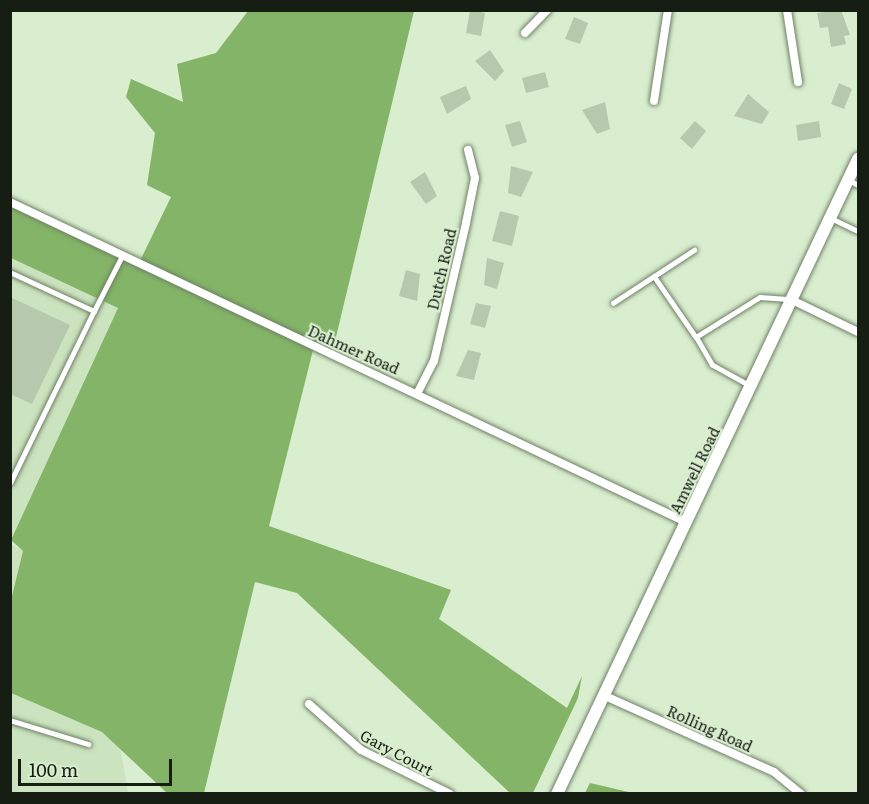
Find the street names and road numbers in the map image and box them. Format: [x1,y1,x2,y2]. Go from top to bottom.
street label: Dutch Road [423,226,459,312]
street label: Dahmer Road [306,321,402,377]
street label: Amwell Road [665,424,723,516]
street label: Rolling Road [664,701,756,755]
street label: Gary Court [358,725,436,779]

